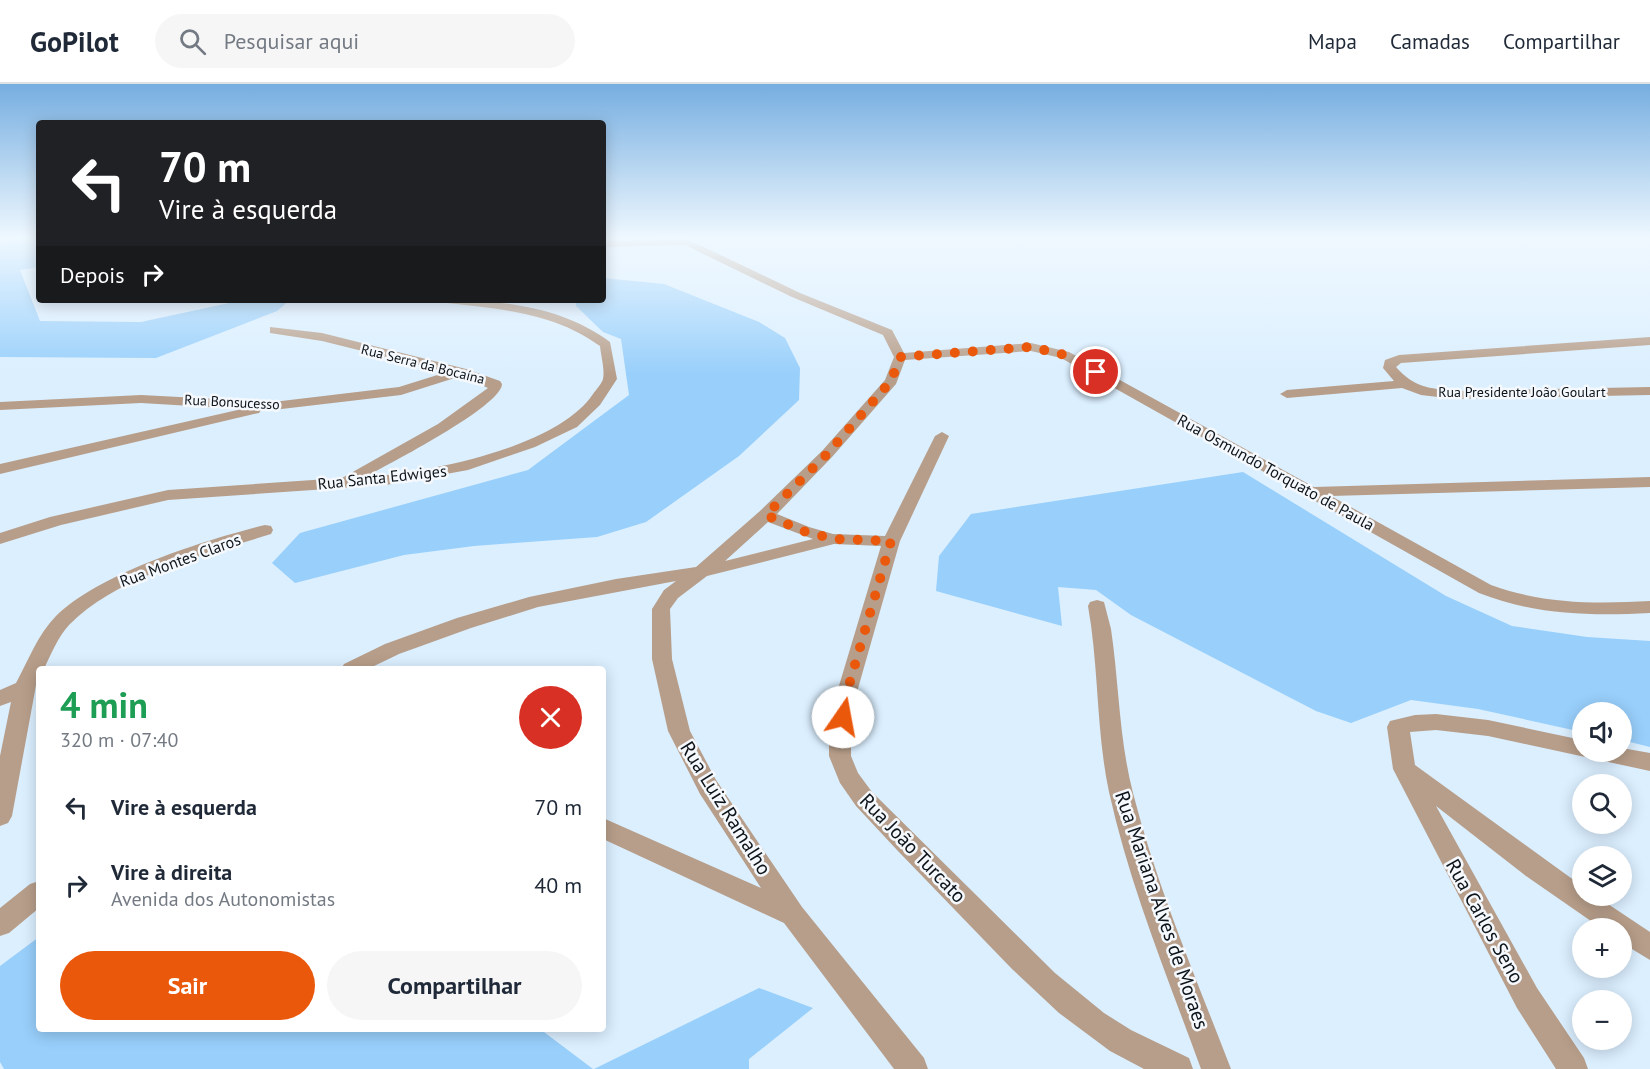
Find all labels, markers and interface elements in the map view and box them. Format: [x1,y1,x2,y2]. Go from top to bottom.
search box [155,14,575,68]
text: GoPilot [30,23,119,60]
icon: search [176,25,209,58]
text: Pesquisar aqui [224,27,359,55]
text: Mapa [1308,28,1357,55]
text: Camadas [1390,28,1470,55]
text: Compartilhar [1503,28,1620,55]
text: 70 m [159,139,251,194]
icon: left [60,144,138,222]
text: Vire à esquerda [159,192,337,226]
icon: right [136,258,169,291]
text: Depois [60,261,124,289]
street label: Rua Serra da Bocaína [359,340,487,388]
pin [1070,346,1121,397]
icon: arrive [1079,355,1112,388]
street label: Rua Presidente João Goulart [1438,383,1606,401]
street label: Rua Bonsucesso [184,391,280,413]
street label: Rua Osmundo Torquato de Paula [1174,409,1378,535]
street label: Rua Santa Edwiges [316,460,448,494]
street label: Rua Montes Claros [117,529,243,591]
text: 4 min [60,681,148,728]
position arrow [811,685,875,749]
button: close [519,686,582,749]
map controls [1572,702,1632,1050]
button: sound [1572,702,1632,762]
text: 320 m · 07:40 [60,727,178,753]
street label: Rua Luiz Ramalho [674,736,778,880]
button: search [1572,774,1632,834]
street label: Rua João Turcato [854,788,972,908]
street label: Rua Mariana Alves de Moraes [1109,788,1215,1032]
icon: left [60,791,93,824]
text: Vire à esquerda [111,793,257,821]
text: 70 m [534,793,582,821]
button: layers [1572,846,1632,906]
street label: Rua Carlos Seno [1440,854,1530,988]
text: Vire à direita [111,858,232,886]
icon: right [60,869,93,902]
text: 40 m [534,871,582,899]
text: Avenida dos Autonomistas [111,886,335,912]
button: + [1572,918,1632,978]
button: Sair [60,951,315,1020]
button: Compartilhar [327,951,582,1020]
button: − [1572,990,1632,1050]

